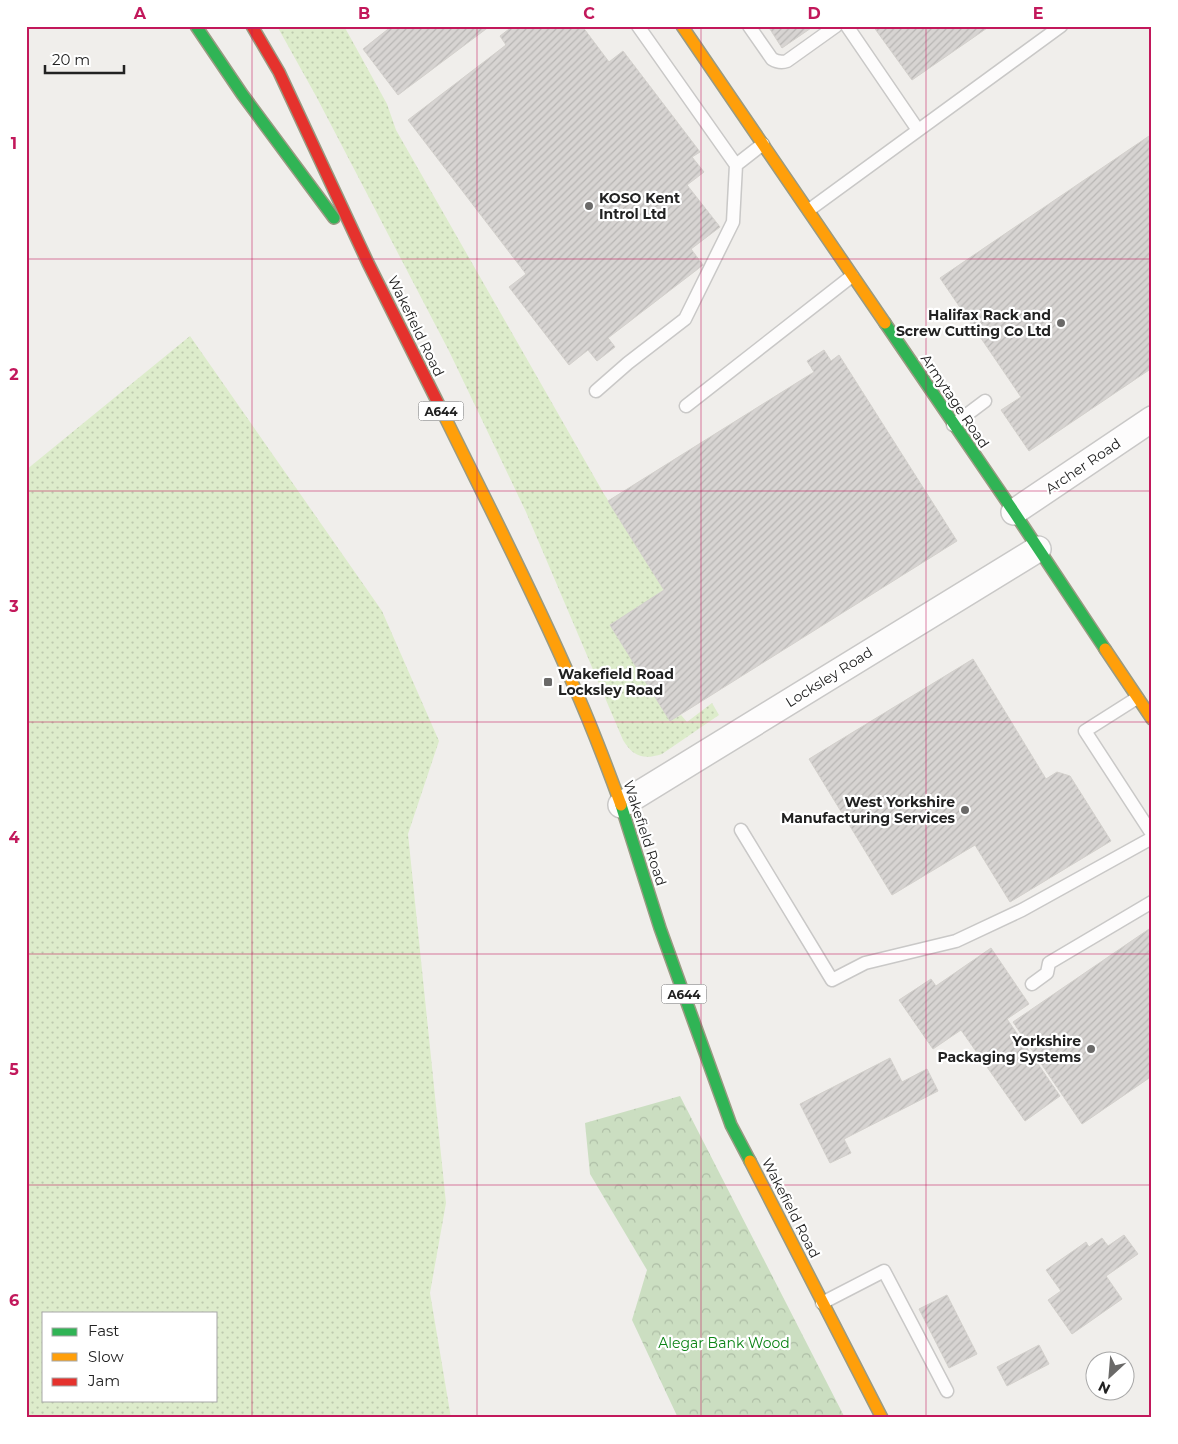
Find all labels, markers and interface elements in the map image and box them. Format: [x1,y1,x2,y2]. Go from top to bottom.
text: A [133,4,147,23]
text: B [358,4,370,23]
text: C [583,4,595,23]
text: D [807,4,821,23]
text: E [1033,4,1043,23]
scale bar [45,42,124,74]
text: 20 m [52,50,90,69]
text: 1 [11,134,17,153]
place label: KOSO Kent Introl Ltd [599,189,680,223]
marker: KOSO Kent Introl Ltd [583,200,595,212]
street label: Wakefield Road [384,273,448,379]
place label: Halifax Rack and Screw Cutting Co Ltd [896,306,1051,340]
marker: Halifax Rack and Screw Cutting Co Ltd [1055,317,1067,329]
street label: Armytage Road [917,350,993,452]
text: 2 [9,365,19,384]
road number: A644 [418,402,464,421]
street label: Archer Road [1042,434,1124,498]
text: 3 [8,597,19,616]
street label: Locksley Road [782,643,876,711]
place label: Wakefield Road Locksley Road [558,665,674,699]
marker: Wakefield Road Locksley Road [542,676,554,688]
street label: Wakefield Road [619,778,671,888]
place label: West Yorkshire Manufacturing Services [781,793,956,827]
marker: West Yorkshire Manufacturing Services [959,804,971,816]
text: 4 [8,828,20,847]
road number: A644 [662,984,706,1004]
place label: Yorkshire Packaging Systems [937,1032,1082,1066]
marker: Yorkshire Packaging Systems [1085,1043,1097,1055]
text: 5 [9,1060,19,1079]
street label: Wakefield Road [758,1155,824,1261]
text: 6 [9,1291,19,1310]
legend [42,1312,218,1402]
text: Fast [88,1321,119,1340]
park label: Alegar Bank Wood [658,1334,790,1352]
text: Slow [88,1347,124,1366]
north arrow [1086,1352,1136,1402]
text: Jam [87,1371,120,1390]
text: N [1095,1377,1113,1398]

